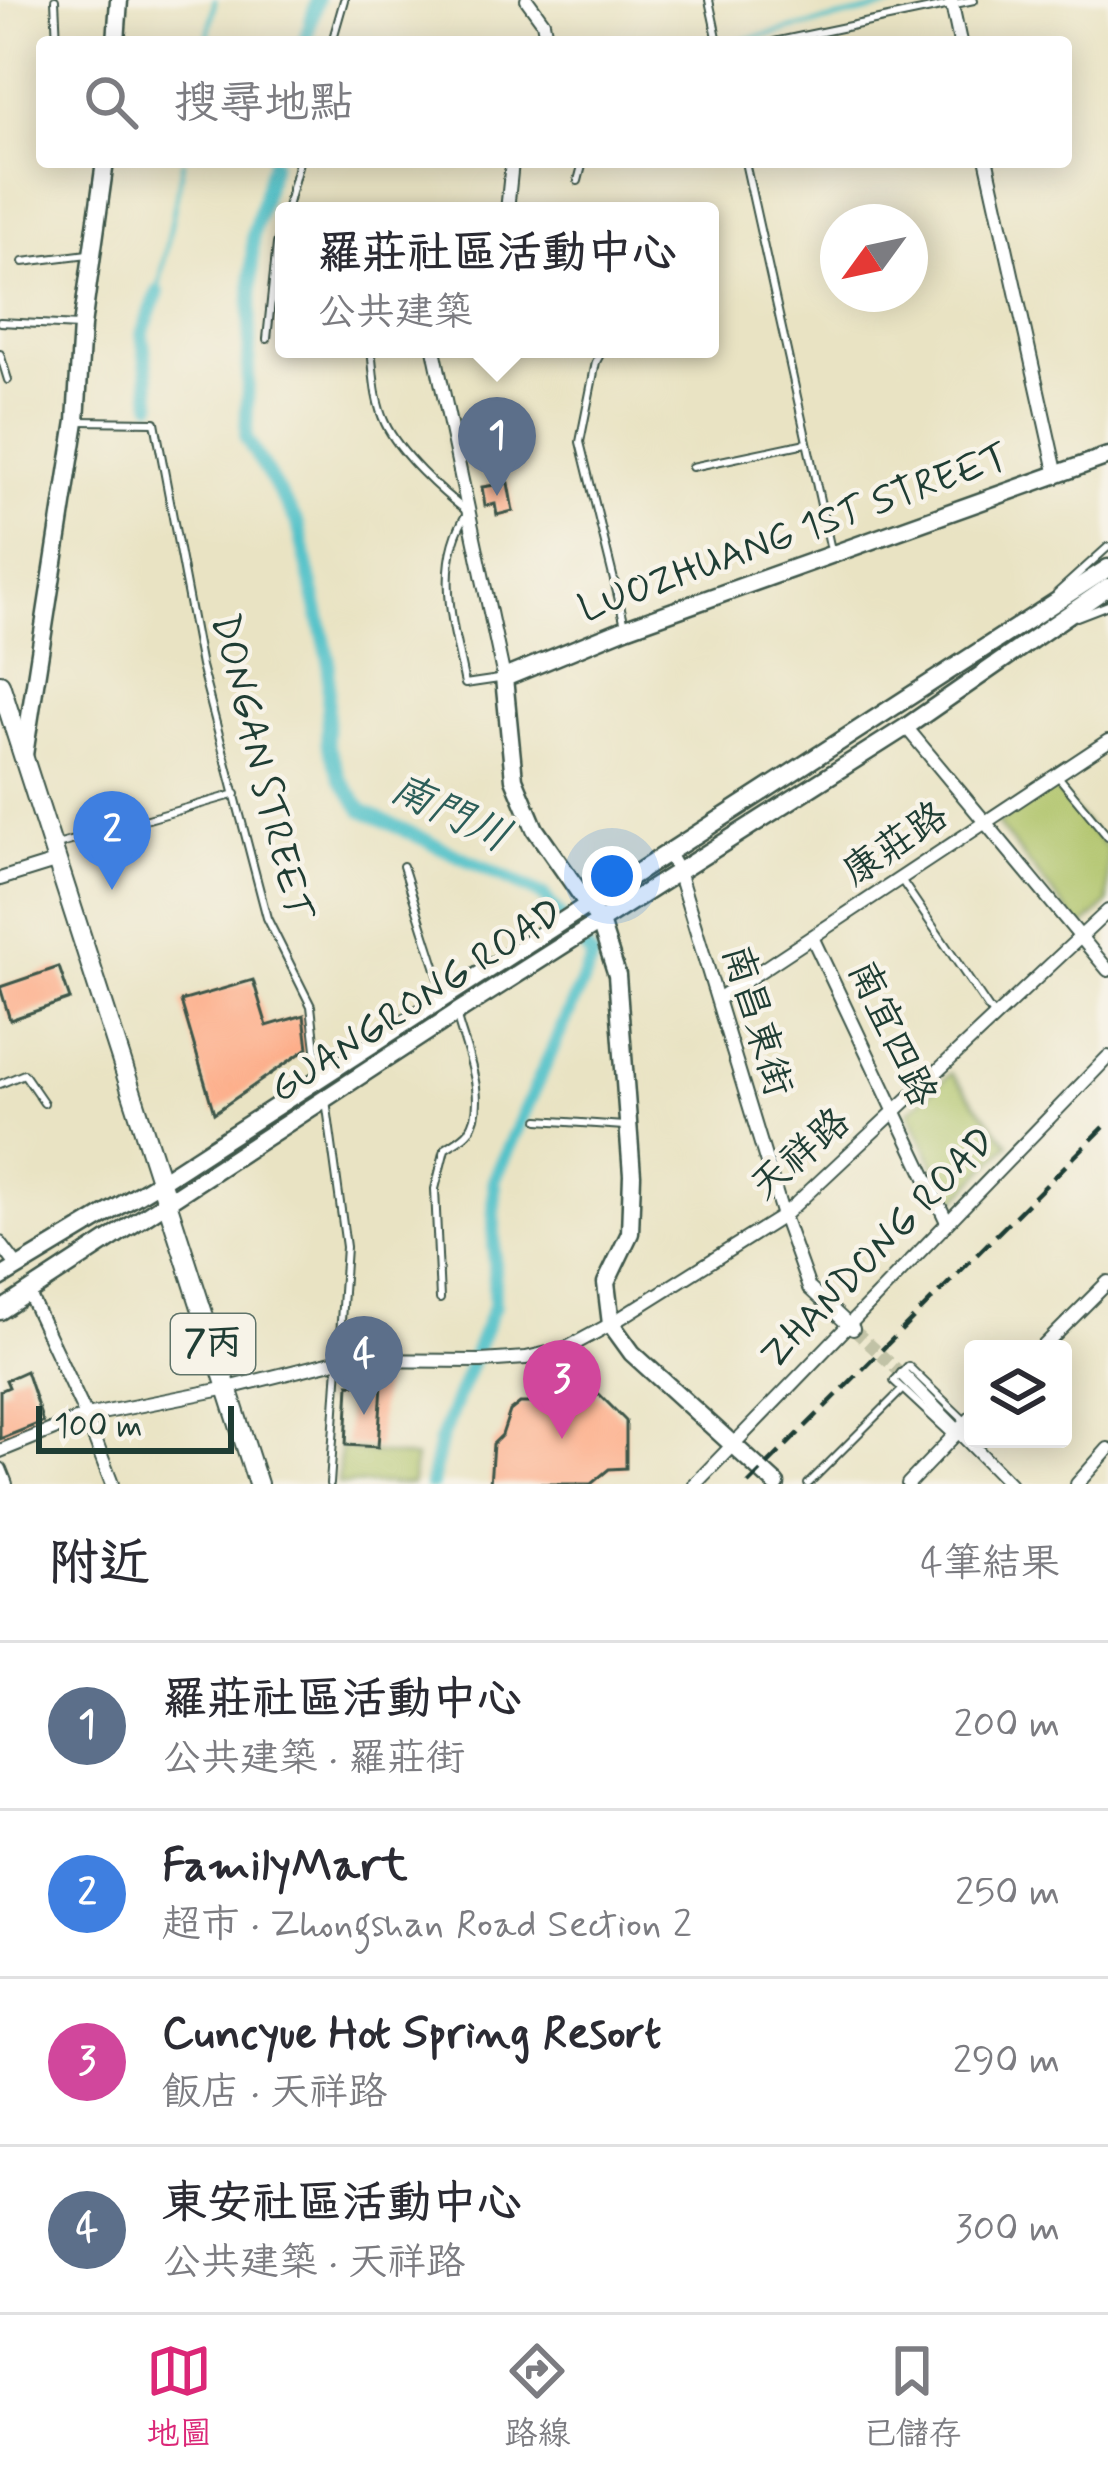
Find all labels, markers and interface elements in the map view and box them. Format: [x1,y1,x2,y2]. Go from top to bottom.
search box [36,36,1072,168]
icon: search [78,69,144,135]
text: 搜尋地點 [174,75,354,134]
popup [275,202,719,358]
north arrow [820,204,928,312]
text: 羅莊社區活動中心 [317,225,677,284]
text: 公共建築 [317,288,473,339]
pin: 1 [458,397,536,496]
street label: LUOZHUANG 1ST STREET [572,432,1016,636]
street label: DONGAN STREET [197,609,323,927]
water label: 南門川 [381,762,520,867]
pin: 2 [73,791,151,890]
street label: 康莊路 [833,791,959,899]
your location [582,846,642,906]
street label: GUANGRONG ROAD [261,888,573,1116]
street label: 南昌東街 [709,939,803,1103]
street label: 南宜四路 [835,953,947,1115]
street label: 天祥路 [740,1097,862,1213]
street label: ZHANDONG ROAD [750,1117,1008,1381]
road number: 7丙 [171,1314,255,1374]
pin: 4 [325,1316,403,1415]
pin: 3 [523,1340,601,1439]
map controls [964,1340,1072,1448]
button: layers [964,1340,1072,1448]
scale bar [36,1400,234,1453]
text: 100 m [54,1405,143,1449]
text: 附近 [48,1532,150,1598]
text: 4筆結果 [920,1539,1060,1590]
text: 羅莊社區活動中心 [162,1671,522,1730]
text: 1 [78,1700,96,1751]
text: 200 m [954,1700,1060,1751]
text: 公共建築 · 羅莊街 [162,1734,465,1785]
text: FamilyMart [162,1837,407,1896]
text: 2 [77,1868,97,1919]
text: 250 m [955,1868,1060,1919]
text: 超市 · Zhongshan Road Section 2 [162,1900,692,1951]
text: Cuncyue Hot Spring Resort [162,2005,661,2064]
text: 3 [78,2036,96,2087]
text: 290 m [953,2036,1060,2087]
text: 飯店 · 天祥路 [162,2068,387,2119]
text: 東安社區活動中心 [162,2175,522,2234]
text: 4 [76,2204,98,2255]
text: 300 m [955,2204,1060,2255]
text: 公共建築 · 天祥路 [162,2238,465,2289]
tab: 地圖 [146,2338,212,2457]
tab: 路線 [504,2338,570,2457]
tab: 已儲存 [863,2338,962,2457]

